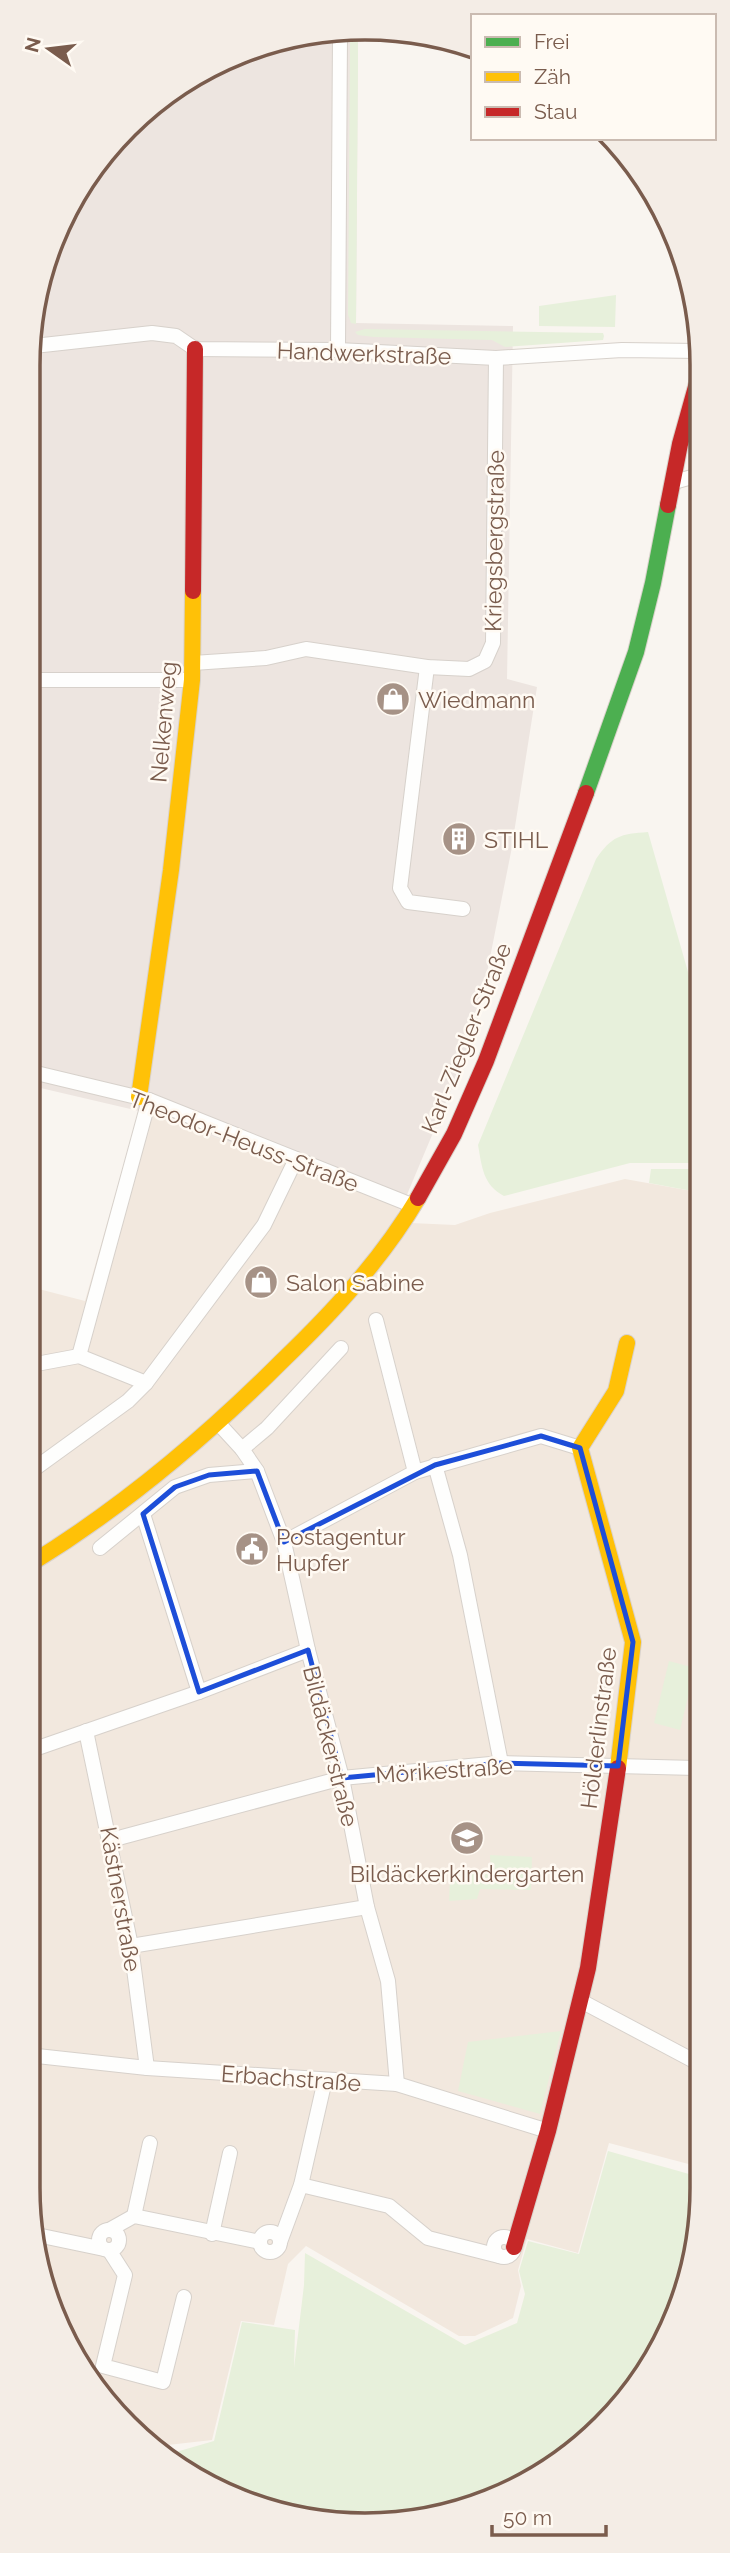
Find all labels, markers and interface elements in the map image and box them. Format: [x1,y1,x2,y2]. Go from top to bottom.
north arrow [14,14,84,84]
legend [471,14,716,140]
text: Frei [534,29,570,54]
text: N [20,35,45,55]
text: Zäh [534,64,571,89]
text: Stau [534,99,578,124]
street label: Handwerkstraße [276,336,452,370]
street label: Kriegsbergstraße [479,450,509,632]
street label: Nelkenweg [144,660,182,784]
shop icon: Wiedmann [374,680,412,718]
place label: Wiedmann [418,686,535,713]
building icon: STIHL [440,820,478,858]
place label: STIHL [484,826,549,853]
street label: Karl-Ziegler-Straße [415,939,517,1137]
street label: Theodor-Heuss-Straße [125,1085,363,1197]
shop icon: Salon Sabine [242,1263,280,1301]
place label: Salon Sabine [286,1269,424,1296]
place label: Postagentur Hupfer [276,1523,406,1576]
public building icon: Postagentur Hupfer [233,1530,271,1568]
street label: Hölderlinstraße [575,1646,621,1810]
street label: Bildäckerstraße [298,1663,364,1829]
street label: Mörikestraße [375,1752,513,1788]
school or university icon: Bildäckerkindergarten [448,1819,486,1857]
street label: Kästnerstraße [95,1824,147,1974]
place label: Bildäckerkindergarten [350,1860,584,1887]
street label: Erbachstraße [220,2060,362,2096]
scale bar [492,2494,606,2538]
text: 50 m [503,2505,552,2530]

